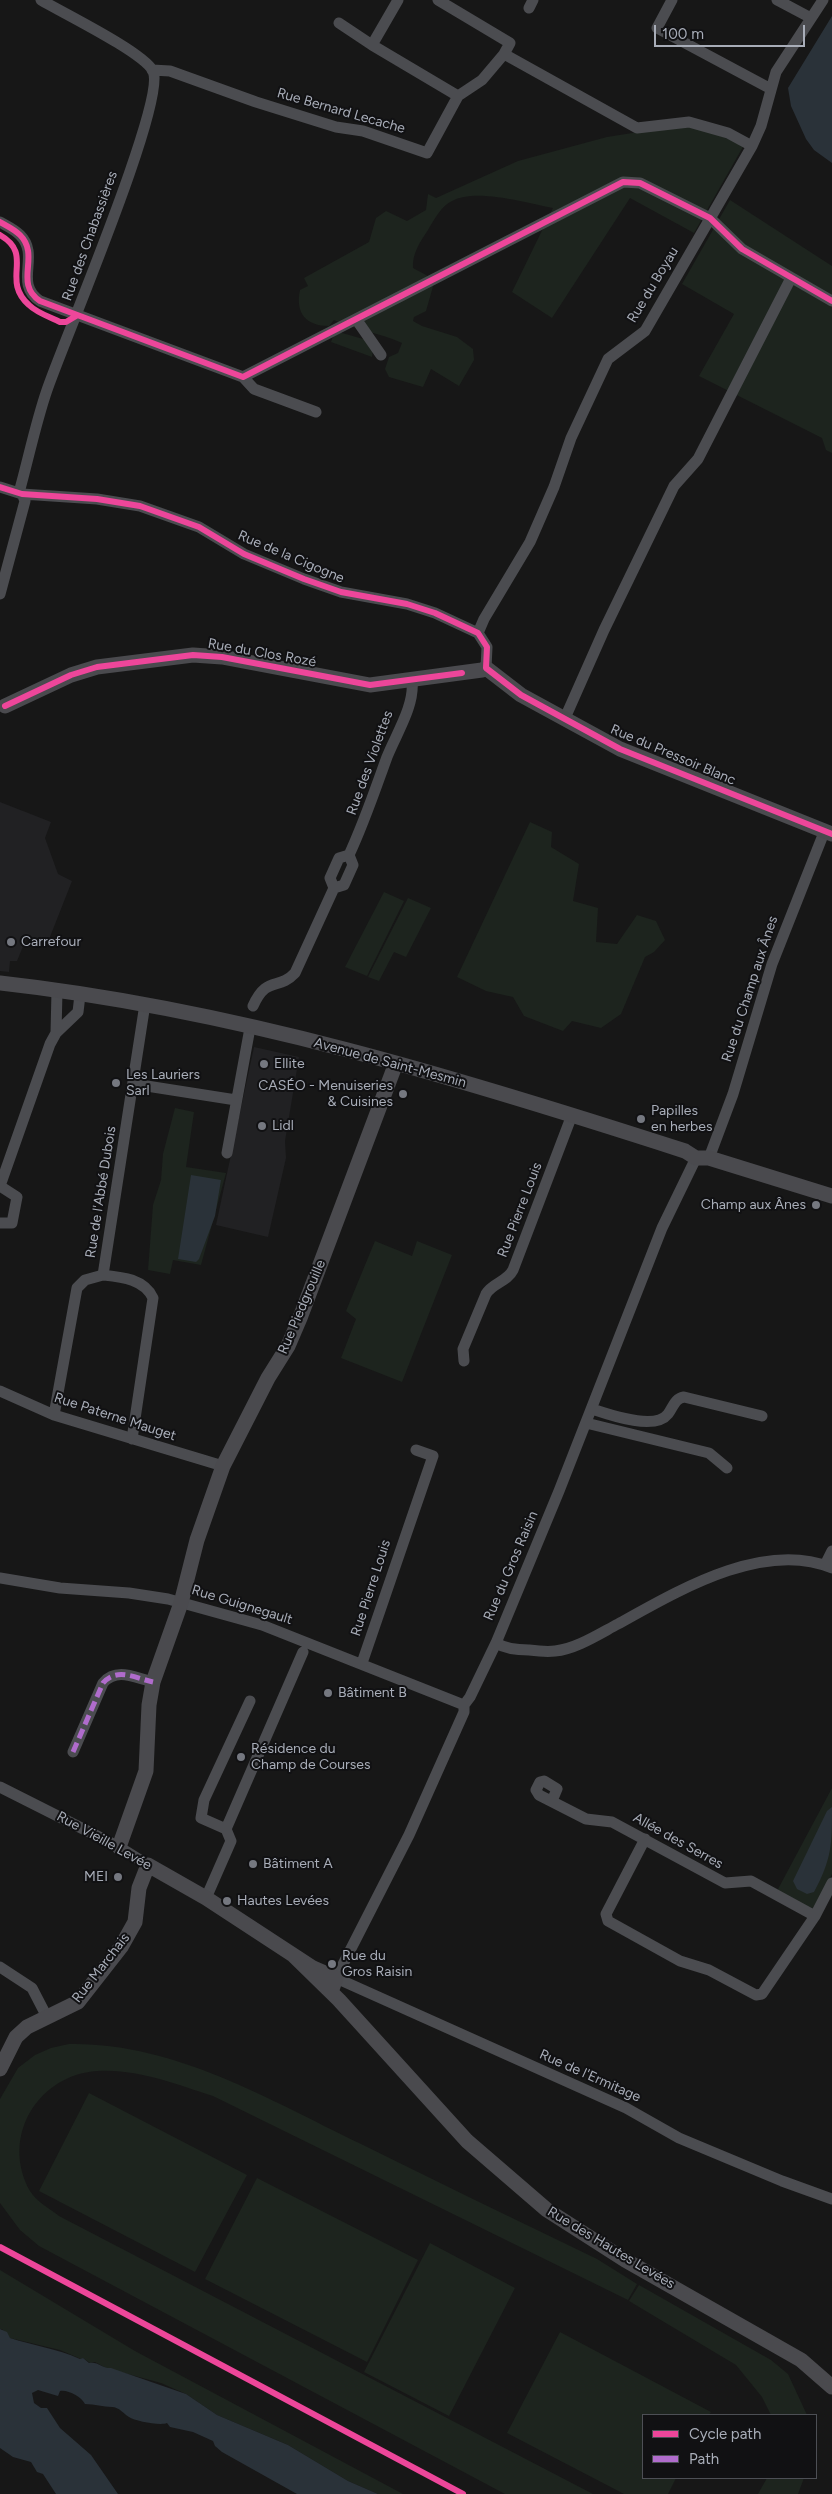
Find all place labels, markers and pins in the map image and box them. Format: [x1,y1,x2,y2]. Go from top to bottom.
place label: Carrefour [21,934,81,950]
marker: Carrefour [5,936,17,948]
place label: Ellite [274,1056,305,1072]
marker: Ellite [258,1058,270,1070]
place label: Les Lauriers Sarl [126,1067,200,1100]
marker: Les Lauriers Sarl [110,1077,122,1089]
place label: CASÉO - Menuiseries & Cuisines [258,1078,393,1110]
marker: CASÉO - Menuiseries & Cuisines [397,1088,409,1100]
place label: Papilles en herbes [651,1103,712,1136]
marker: Papilles en herbes [635,1113,647,1125]
place label: Lidl [272,1118,294,1134]
marker: Lidl [256,1120,268,1132]
place label: Champ aux Ânes [701,1197,806,1213]
marker: Champ aux Ânes [810,1199,822,1211]
place label: Bâtiment B [338,1685,407,1701]
marker: Bâtiment B [322,1687,334,1699]
place label: Résidence du Champ de Courses [251,1741,370,1774]
marker: Résidence du Champ de Courses [235,1751,247,1763]
place label: Bâtiment A [263,1856,333,1872]
marker: Bâtiment A [247,1858,259,1870]
place label: MEI [84,1869,108,1885]
marker: MEI [112,1871,124,1883]
place label: Hautes Levées [237,1893,329,1909]
marker: Hautes Levées [221,1895,233,1907]
place label: Rue du Gros Raisin [342,1948,412,1980]
marker: Rue du Gros Raisin [326,1958,338,1970]

